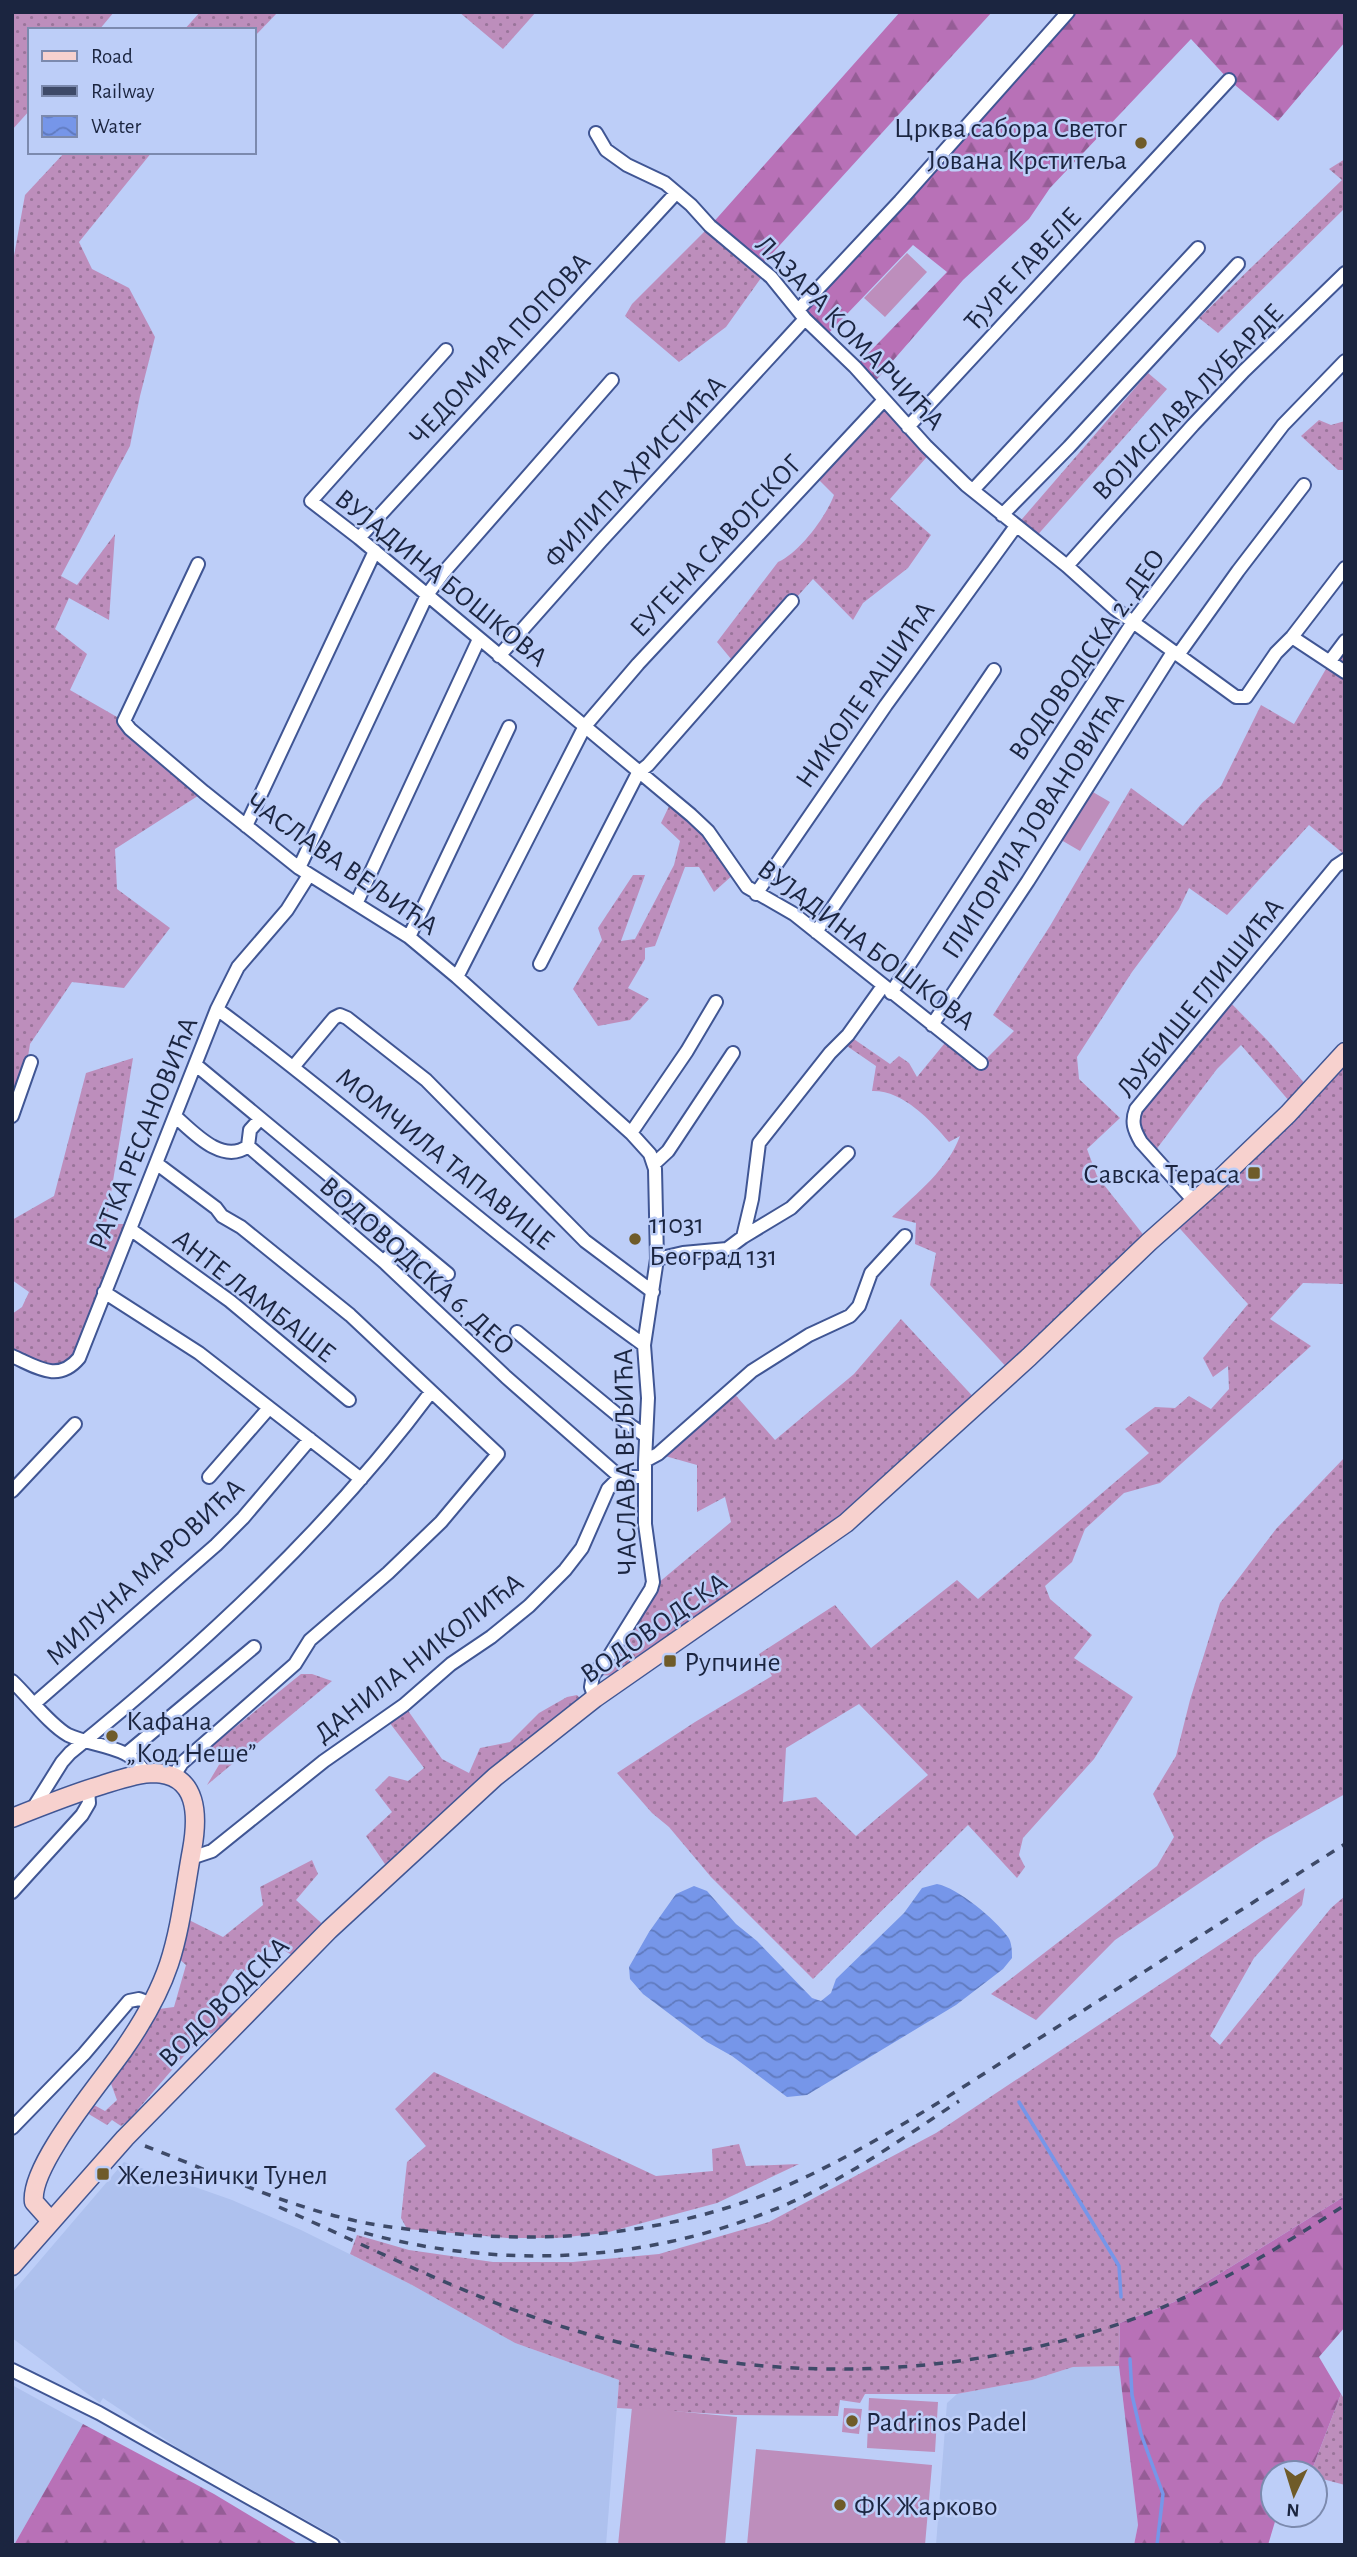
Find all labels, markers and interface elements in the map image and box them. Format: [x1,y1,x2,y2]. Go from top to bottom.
legend [28,28,256,154]
text: Road [91,46,133,67]
text: Railway [91,81,154,102]
place label: Црква сабора Светог Јована Крститеља [894,115,1127,175]
text: Water [91,116,141,137]
marker: Црква сабора Светог Јована Крститеља [1133,135,1149,151]
street label: ЂУРЕ ГАВЕЛЕ [960,202,1087,336]
street label: ЛАЗАРА КОМАРЧИЋА [750,231,949,436]
street label: ЧЕДОМИРА ПОПОВА [404,248,596,451]
street label: ВОЈИСЛАВА ЛУБАРДЕ [1088,299,1289,506]
street label: ФИЛИПА ХРИСТИЋА [540,371,731,574]
street label: ЕУГЕНА САВОЈСКОГ [625,449,808,643]
street label: ВУЈАДИНА БОШКОВА [329,485,552,673]
street label: ВОДОВОДСКА 2. ДЕО [1004,544,1171,766]
street label: НИКОЛЕ РАШИЋА [791,597,940,793]
street label: ГЛИГОРИЈА ЈОВАНОВИЋА [937,688,1130,964]
street label: ЧАСЛАВА ВЕЉИЋА [241,788,443,941]
street label: ВУЈАДИНА БОШКОВА [752,855,980,1036]
street label: ЉУБИШЕ ГЛИШИЋА [1112,893,1289,1103]
street label: РАТКА РЕСАНОВИЋА [84,1013,203,1254]
street label: МОМЧИЛА ТАПАВИЦЕ [330,1063,559,1256]
place label: Савска Тераса [1083,1161,1240,1189]
marker: Савска Тераса [1246,1165,1262,1181]
street label: ВОДОВОДСКА 6. ДЕО [314,1172,519,1361]
place label: 11031 Београд 131 [649,1211,777,1271]
street label: АНТЕ ЛАМБАШЕ [167,1225,340,1369]
marker: 11031 Београд 131 [627,1231,643,1247]
street label: ЧАСЛАВА ВЕЉИЋА [610,1348,642,1576]
street label: МИЛУНА МАРОВИЋА [41,1474,250,1671]
street label: ДАНИЛА НИКОЛИЋА [309,1568,529,1749]
street label: ВОДОВОДСКА [576,1568,732,1689]
place label: Рупчине [684,1649,781,1677]
marker: Рупчине [662,1653,678,1669]
place label: Кафана „Код Неше” [126,1708,256,1768]
marker: Кафана „Код Неше” [104,1728,120,1744]
street label: ВОДОВОДСКА [154,1932,295,2073]
place label: Железнички Тунел [117,2162,328,2190]
marker: Железнички Тунел [95,2166,111,2182]
place label: Padrinos Padel [866,2409,1027,2437]
marker: Padrinos Padel [844,2413,860,2429]
north arrow [1259,2459,1329,2529]
place label: ФК Жарково [854,2493,998,2521]
marker: ФК Жарково [832,2497,848,2513]
text: N [1286,2500,1300,2519]

